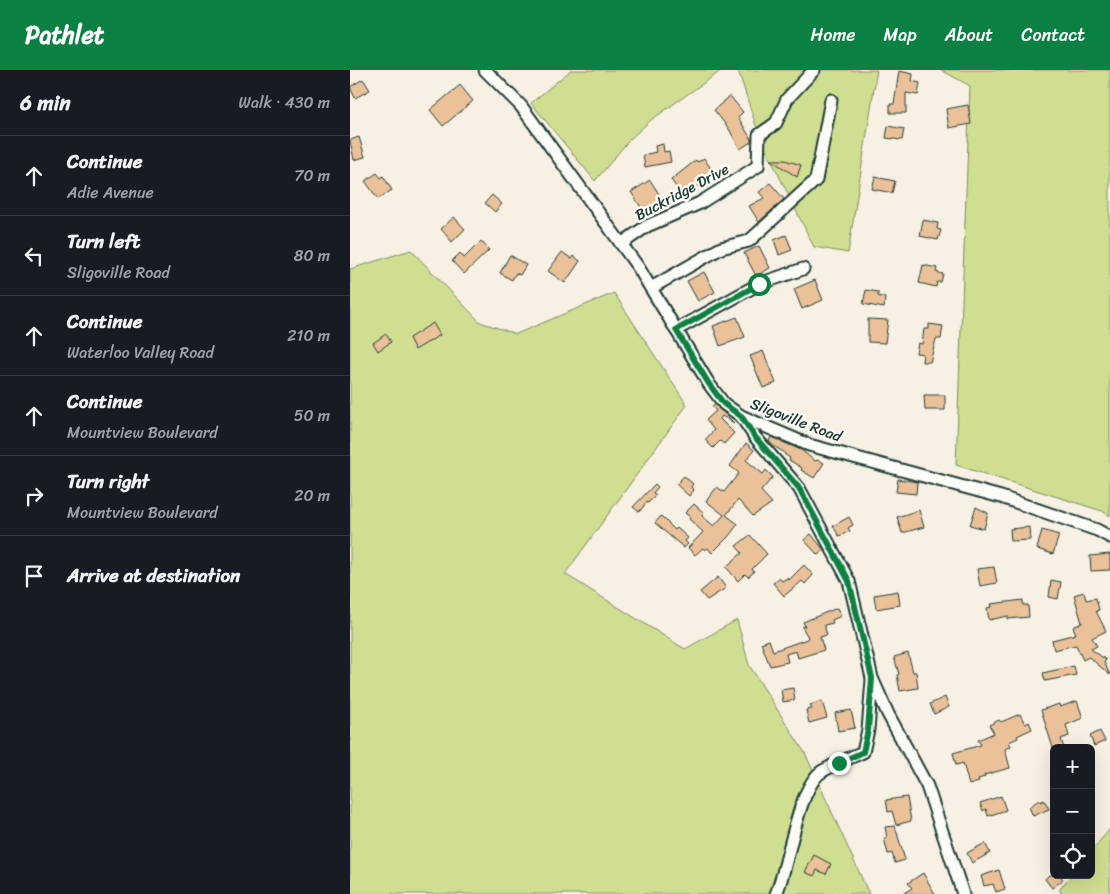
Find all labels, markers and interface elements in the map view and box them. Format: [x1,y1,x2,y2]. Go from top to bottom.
text: Pathlet [25,14,104,56]
text: Home [811,19,856,51]
text: Map [884,19,917,51]
text: About [945,19,993,51]
text: Contact [1021,19,1085,51]
text: 6 min [20,84,71,122]
text: Walk · 430 m [239,88,330,117]
text: Continue [67,145,143,178]
street label: Buckridge Drive [630,156,734,228]
text: 70 m [294,161,330,190]
icon: ahead [20,162,48,190]
text: Adie Avenue [67,178,154,207]
text: Turn left [67,225,140,258]
text: 80 m [294,241,330,270]
icon: left [20,242,48,270]
text: Sligoville Road [67,258,170,287]
route start [748,273,771,296]
text: Continue [67,305,143,338]
text: 210 m [287,321,330,350]
icon: ahead [20,322,48,350]
text: Waterloo Valley Road [67,338,214,367]
text: Continue [67,385,143,418]
street label: Sligoville Road [746,391,847,450]
text: 50 m [294,401,330,430]
icon: ahead [20,402,48,430]
text: Mountview Boulevard [67,418,218,447]
text: Turn right [67,465,149,498]
text: 20 m [294,481,330,510]
icon: right [20,482,48,510]
text: Mountview Boulevard [67,498,218,527]
text: Arrive at destination [67,559,240,592]
icon: arrive [20,562,48,590]
map controls [1050,744,1095,879]
button: + [1050,744,1095,789]
route end [828,752,851,775]
button: − [1050,789,1095,834]
button: locate [1050,834,1095,879]

